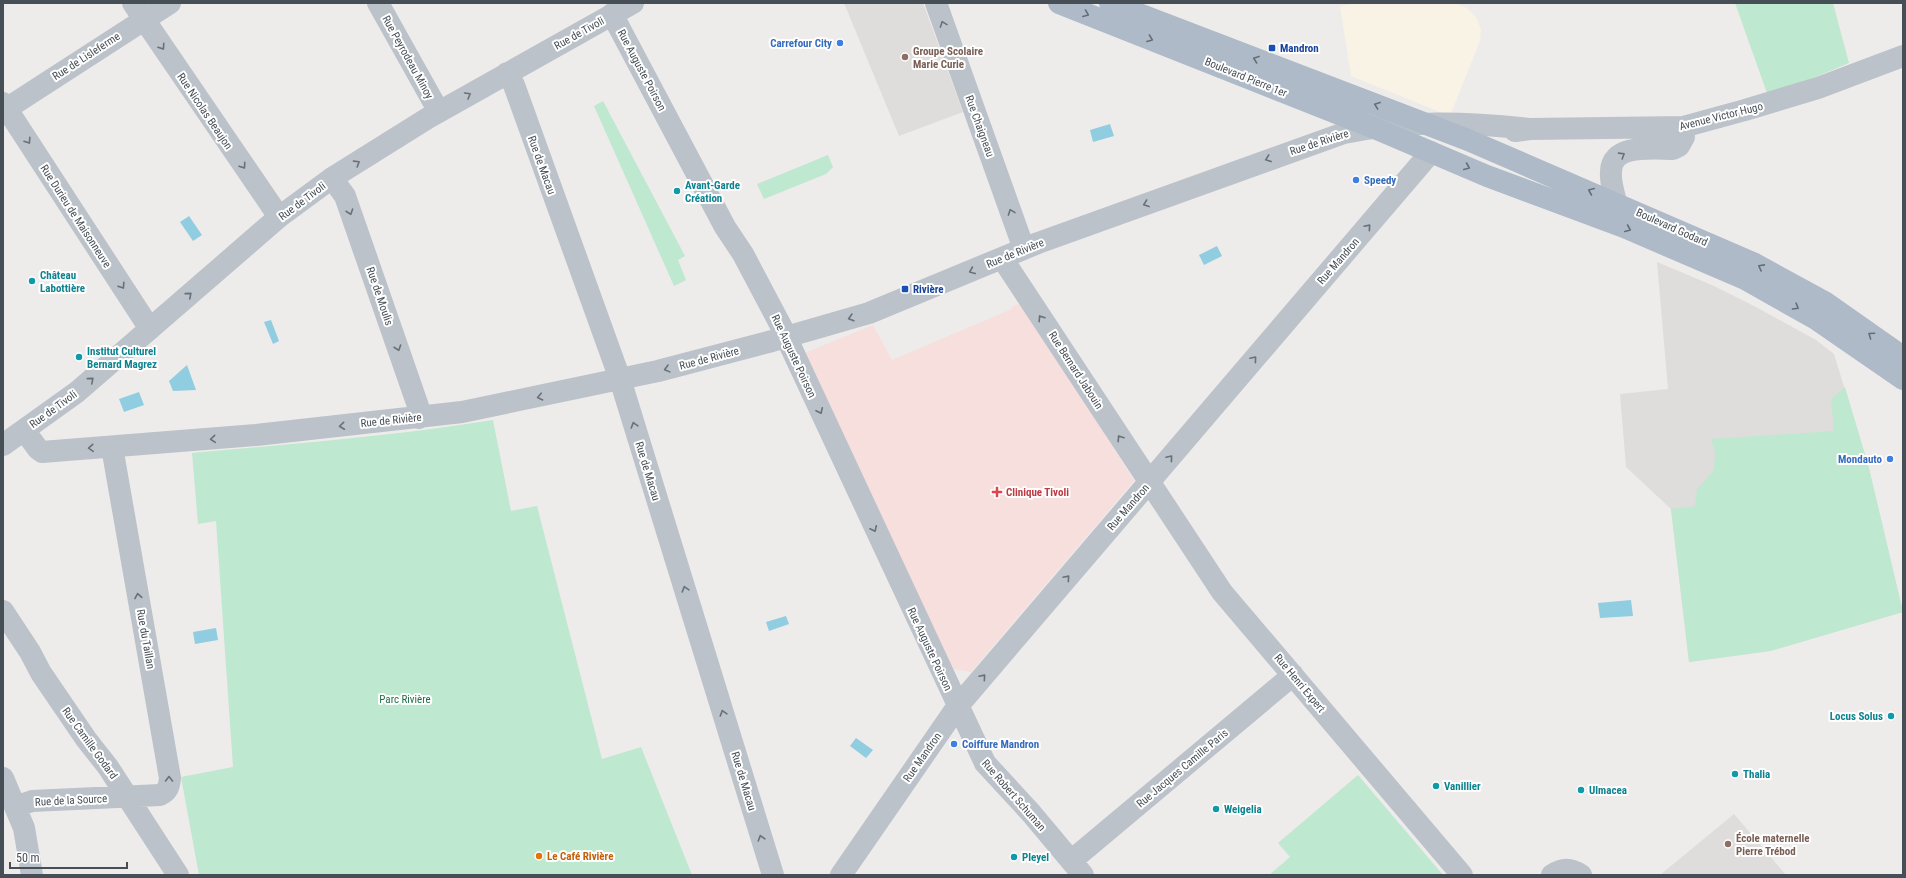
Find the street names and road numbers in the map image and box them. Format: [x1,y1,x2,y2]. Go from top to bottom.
street label: Rue Peyrodeau Minoy [379,13,436,102]
street label: Rue de Tivoli [552,14,607,53]
street label: Rue Auguste Poirson [615,27,669,113]
street label: Rue de Lisleferme [50,30,122,83]
street label: Boulevard Pierre 1er [1203,55,1289,100]
street label: Rue Nicolas Beaujon [174,71,235,152]
street label: Rue Chaigneau [962,94,997,159]
street label: Avenue Victor Hugo [1678,100,1765,133]
street label: Rue de Rivière [1288,127,1350,158]
street label: Rue de Macau [525,134,558,196]
street label: Rue Durieu de Maisonneuve [37,162,114,270]
street label: Rue de Tivoli [276,180,328,223]
street label: Boulevard Godard [1634,206,1710,249]
street label: Rue Mandron [1315,235,1362,287]
street label: Rue de Rivière [984,236,1046,271]
street label: Rue de Moulis [363,265,396,327]
street label: Rue Auguste Poirson [769,312,819,400]
street label: Rue Bernard Jabouin [1046,329,1106,412]
street label: Rue de Rivière [678,344,740,373]
street label: Rue de Tivoli [27,388,79,431]
street label: Rue de Rivière [360,411,422,430]
street label: Rue de Macau [632,440,663,502]
street label: Rue Mandron [1105,481,1152,533]
street label: Rue Auguste Poirson [905,605,955,693]
street label: Rue du Taillan [134,608,157,670]
street label: Rue Henri Expert [1271,651,1328,715]
street label: Rue Camille Godard [59,705,120,782]
street label: Rue Jacques Camille Paris [1134,726,1231,810]
street label: Rue Mandron [901,730,944,784]
street label: Rue de Macau [728,750,759,812]
street label: Rue Robert Schuman [979,757,1048,834]
street label: Rue de la Source [35,792,107,809]

